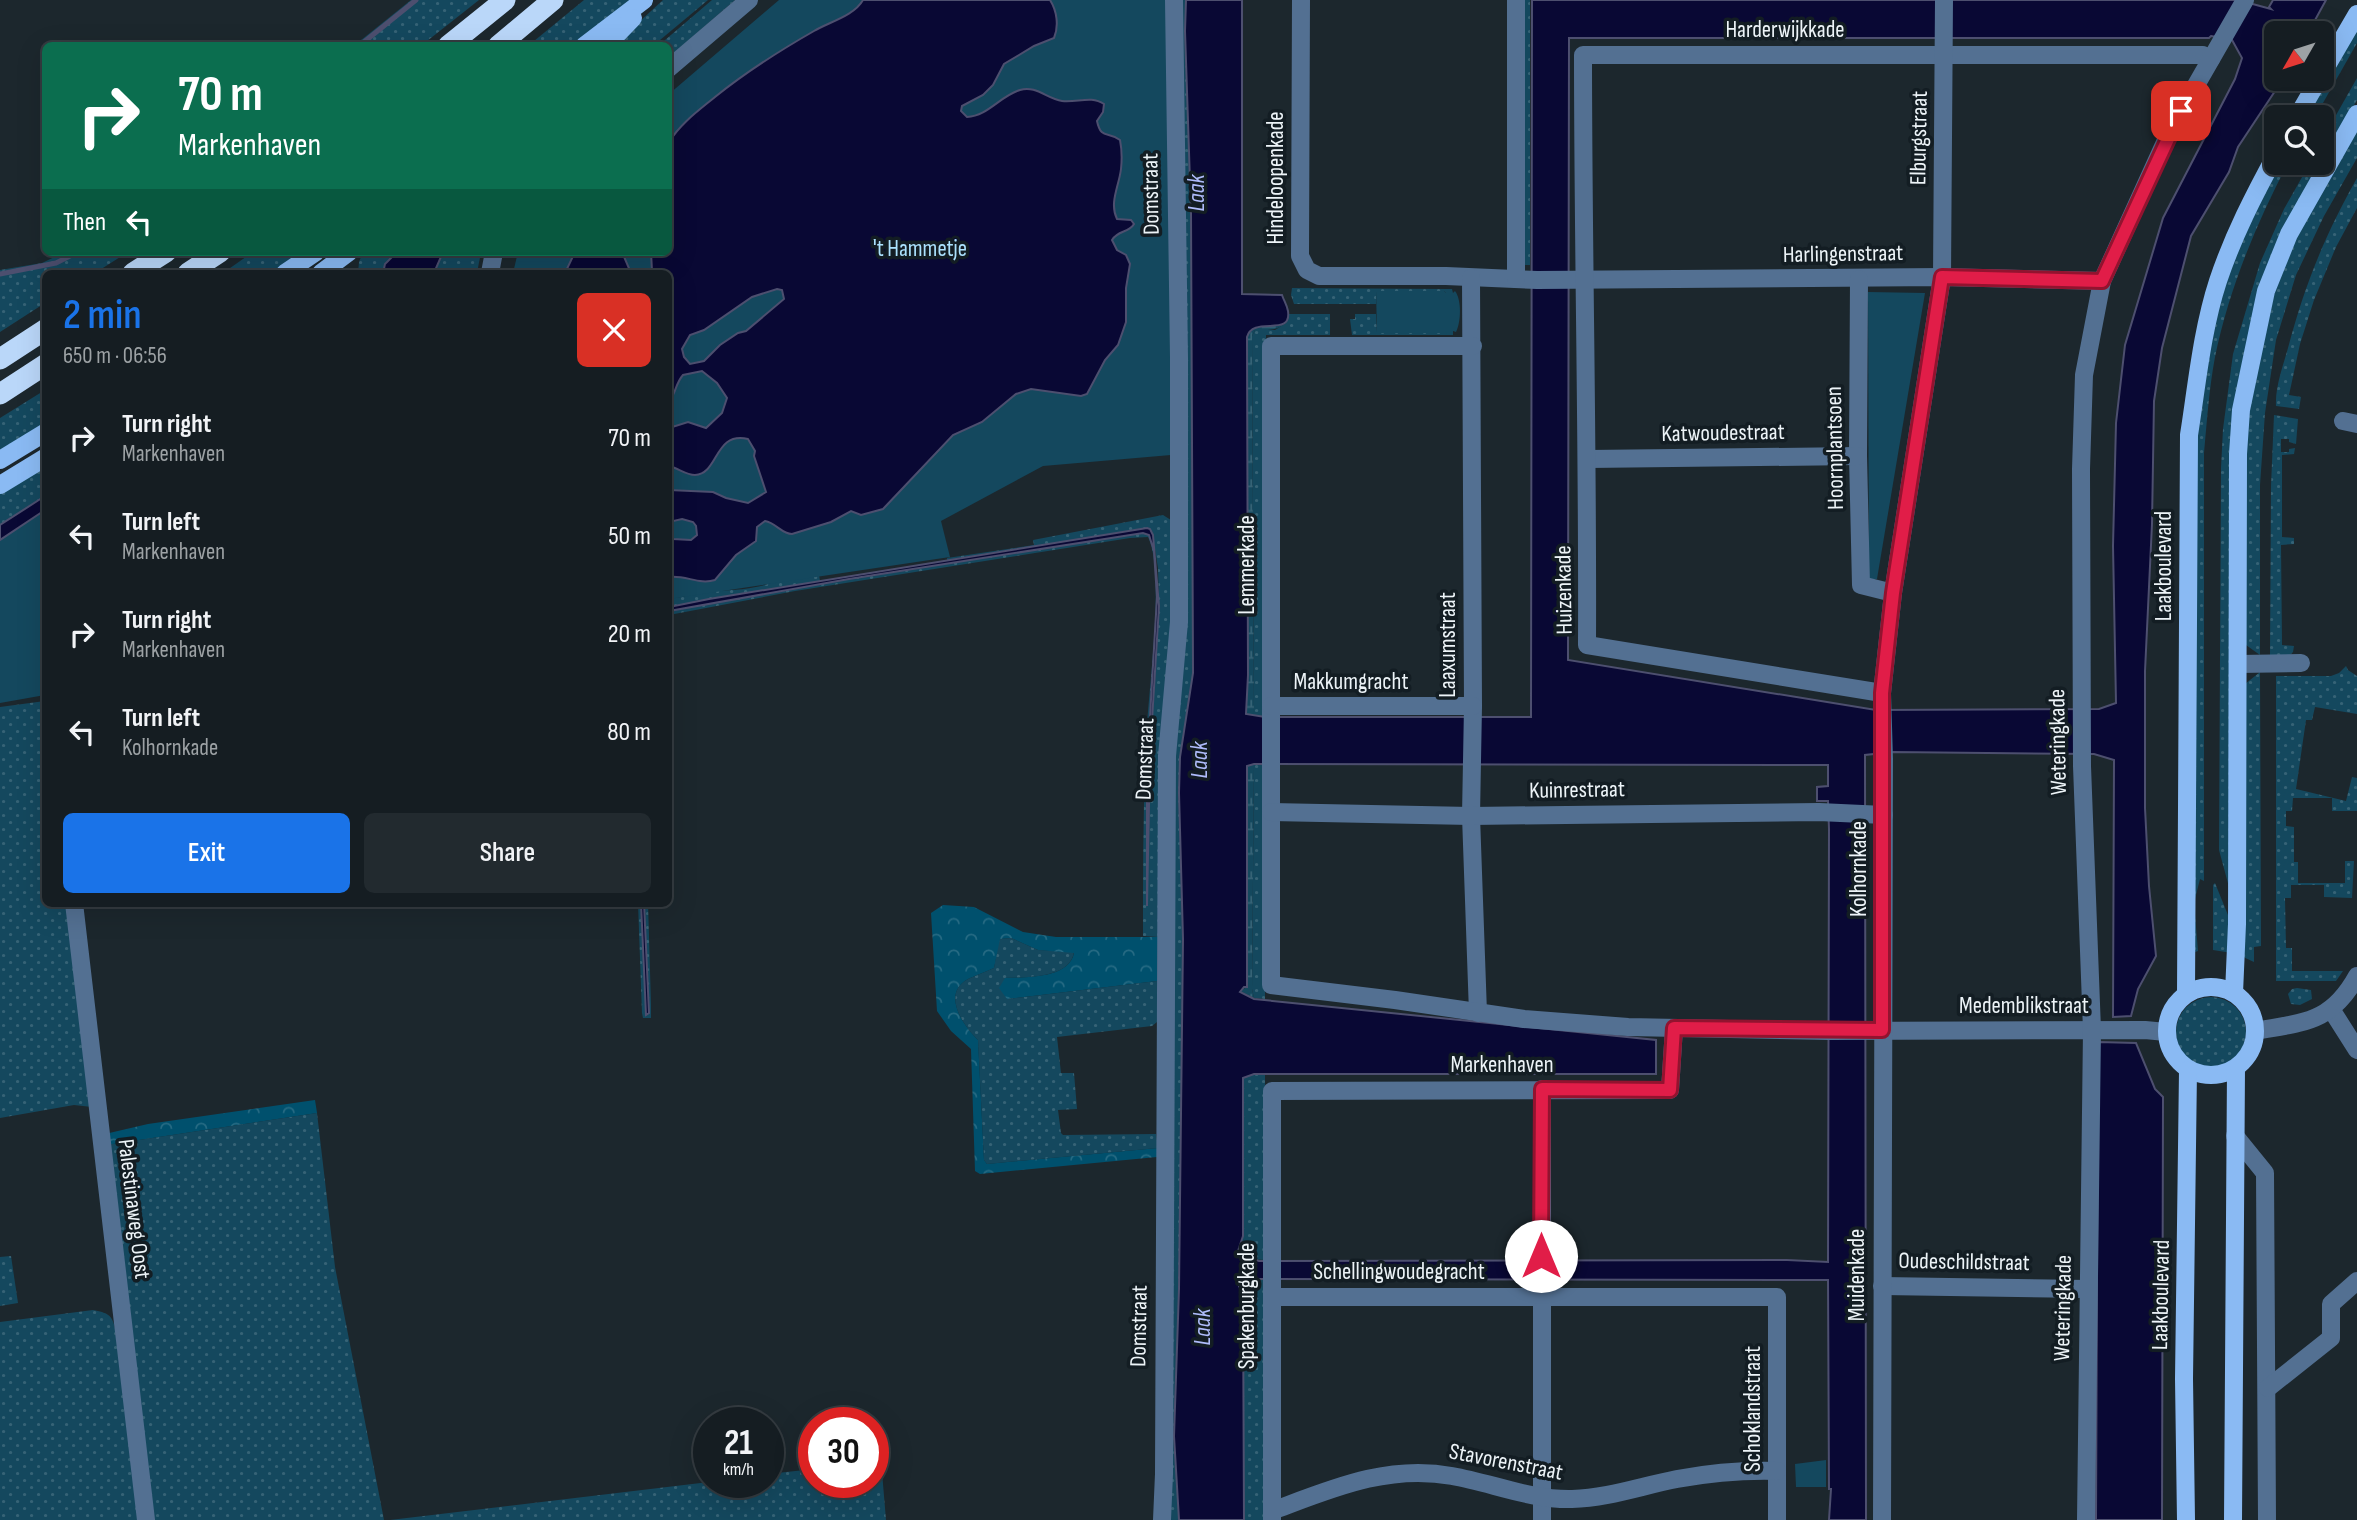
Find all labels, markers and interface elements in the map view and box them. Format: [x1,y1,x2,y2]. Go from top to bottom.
street label: Harderwijkkade [1725,16,1845,44]
north arrow [2264,21,2334,91]
map controls [2264,21,2334,175]
text: 70 m [178,66,263,125]
icon: right [63,70,154,161]
pin [2151,81,2211,141]
street label: Elburgstraat [1904,91,1934,185]
icon: arrive [2162,92,2200,130]
button: search [2264,105,2334,175]
street label: Hindeloopenkade [1262,111,1290,245]
text: Markenhaven [178,126,321,165]
street label: Domstraat [1136,153,1166,235]
water label: Laak [1182,174,1211,211]
icon: left [120,203,158,241]
text: Then [63,207,106,238]
park label: 't Hammetje [873,235,967,263]
street label: Harlingenstraat [1783,239,1903,269]
text: 2 min [63,290,142,341]
button: close [577,293,651,367]
text: 650 m · 06:56 [63,342,167,370]
street label: Hoornplantsoen [1820,386,1850,510]
text: Turn right [122,409,211,440]
street label: Katwoudestraat [1661,418,1785,448]
icon: right [63,419,101,457]
text: 70 m [608,423,651,454]
text: Markenhaven [122,440,225,468]
text: Turn left [122,507,200,538]
street label: Laakboulevard [2150,511,2178,621]
street label: Lemmerkade [1233,515,1261,615]
icon: left [63,517,101,555]
text: 50 m [608,521,651,552]
text: Markenhaven [122,538,225,566]
street label: Huizenkade [1549,545,1579,635]
street label: Laaxumstraat [1434,592,1462,698]
text: Turn right [122,605,211,636]
icon: right [63,615,101,653]
text: 20 m [608,619,651,650]
text: Markenhaven [122,636,225,664]
street label: Makkumgracht [1294,668,1408,696]
street label: Weteringkade [2043,689,2073,795]
text: Turn left [122,703,200,734]
icon: left [63,713,101,751]
text: 80 m [607,717,651,748]
street label: Domstraat [1130,718,1160,800]
text: Kolhornkade [122,734,218,762]
water label: Laak [1185,741,1214,778]
street label: Kuinrestraat [1529,775,1625,805]
button: Exit [63,813,350,893]
button: Share [364,813,651,893]
street label: Kolhornkade [1845,821,1873,917]
street label: Medemblikstraat [1959,992,2089,1020]
street label: Markenhaven [1451,1051,1553,1079]
street label: Palestinaweg Oost [112,1137,156,1281]
position arrow [1504,1219,1578,1293]
street label: Muidenkade [1843,1229,1871,1321]
street label: Laakboulevard [2146,1240,2176,1350]
street label: Spakenburgkade [1233,1243,1261,1369]
street label: Oudeschildstraat [1898,1247,2030,1277]
street label: Weteringkade [2048,1255,2078,1361]
street label: Schellingwoudegracht [1313,1258,1485,1286]
street label: Domstraat [1124,1285,1154,1367]
water label: Laak [1188,1308,1217,1345]
street label: Schoklandstraat [1739,1346,1767,1472]
speed limit sign: 30 [798,1407,889,1498]
text: 21 [724,1422,753,1465]
street label: Stavorenstraat [1447,1437,1565,1487]
text: km/h [723,1459,754,1480]

